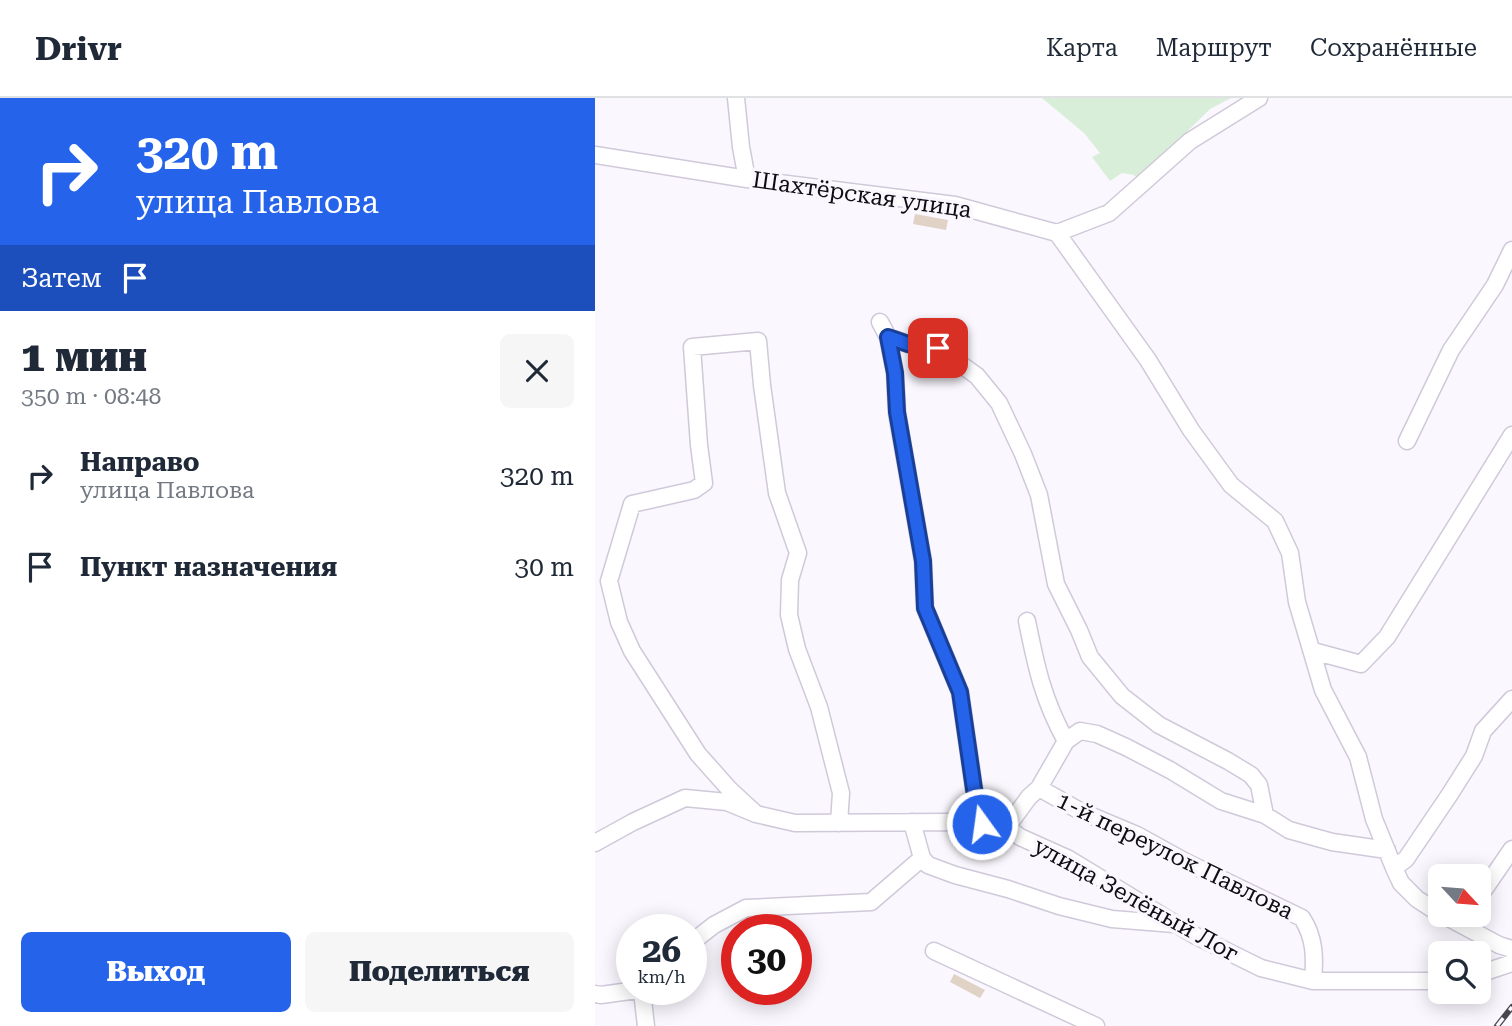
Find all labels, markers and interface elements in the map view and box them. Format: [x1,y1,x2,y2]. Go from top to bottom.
text: Drivr [35,29,122,68]
text: Карта [1046,34,1118,62]
text: Маршрут [1156,34,1272,62]
text: Сохранённые [1310,34,1477,62]
text: 320 m [136,124,278,181]
icon: right [21,126,112,217]
street label: Шахтёрская улица [751,166,974,224]
text: улица Павлова [136,183,379,221]
icon: arrive [116,259,154,297]
text: Затем [21,263,102,293]
pin [908,318,968,378]
icon: arrive [919,329,957,367]
text: 1 мин [21,332,147,381]
button: close [500,334,574,408]
text: 350 m · 08:48 [21,383,161,410]
text: Направо [80,447,200,477]
icon: right [21,457,59,495]
text: 320 m [500,461,574,491]
text: улица Павлова [80,477,254,504]
icon: arrive [21,548,59,586]
text: Пункт назначения [80,552,337,582]
text: 30 m [515,552,574,582]
position arrow [945,787,1019,861]
street label: 1-й переулок Павлова [1052,787,1298,925]
street label: улица Зелёный Лог [1029,832,1243,968]
north arrow [1428,864,1491,928]
map controls [1428,864,1491,1004]
speed limit sign: 30 [721,914,812,1005]
text: 26 [642,930,681,971]
button: Выход [21,932,291,1012]
button: Поделиться [305,932,574,1012]
button: search [1428,941,1491,1004]
text: km/h [637,966,686,987]

